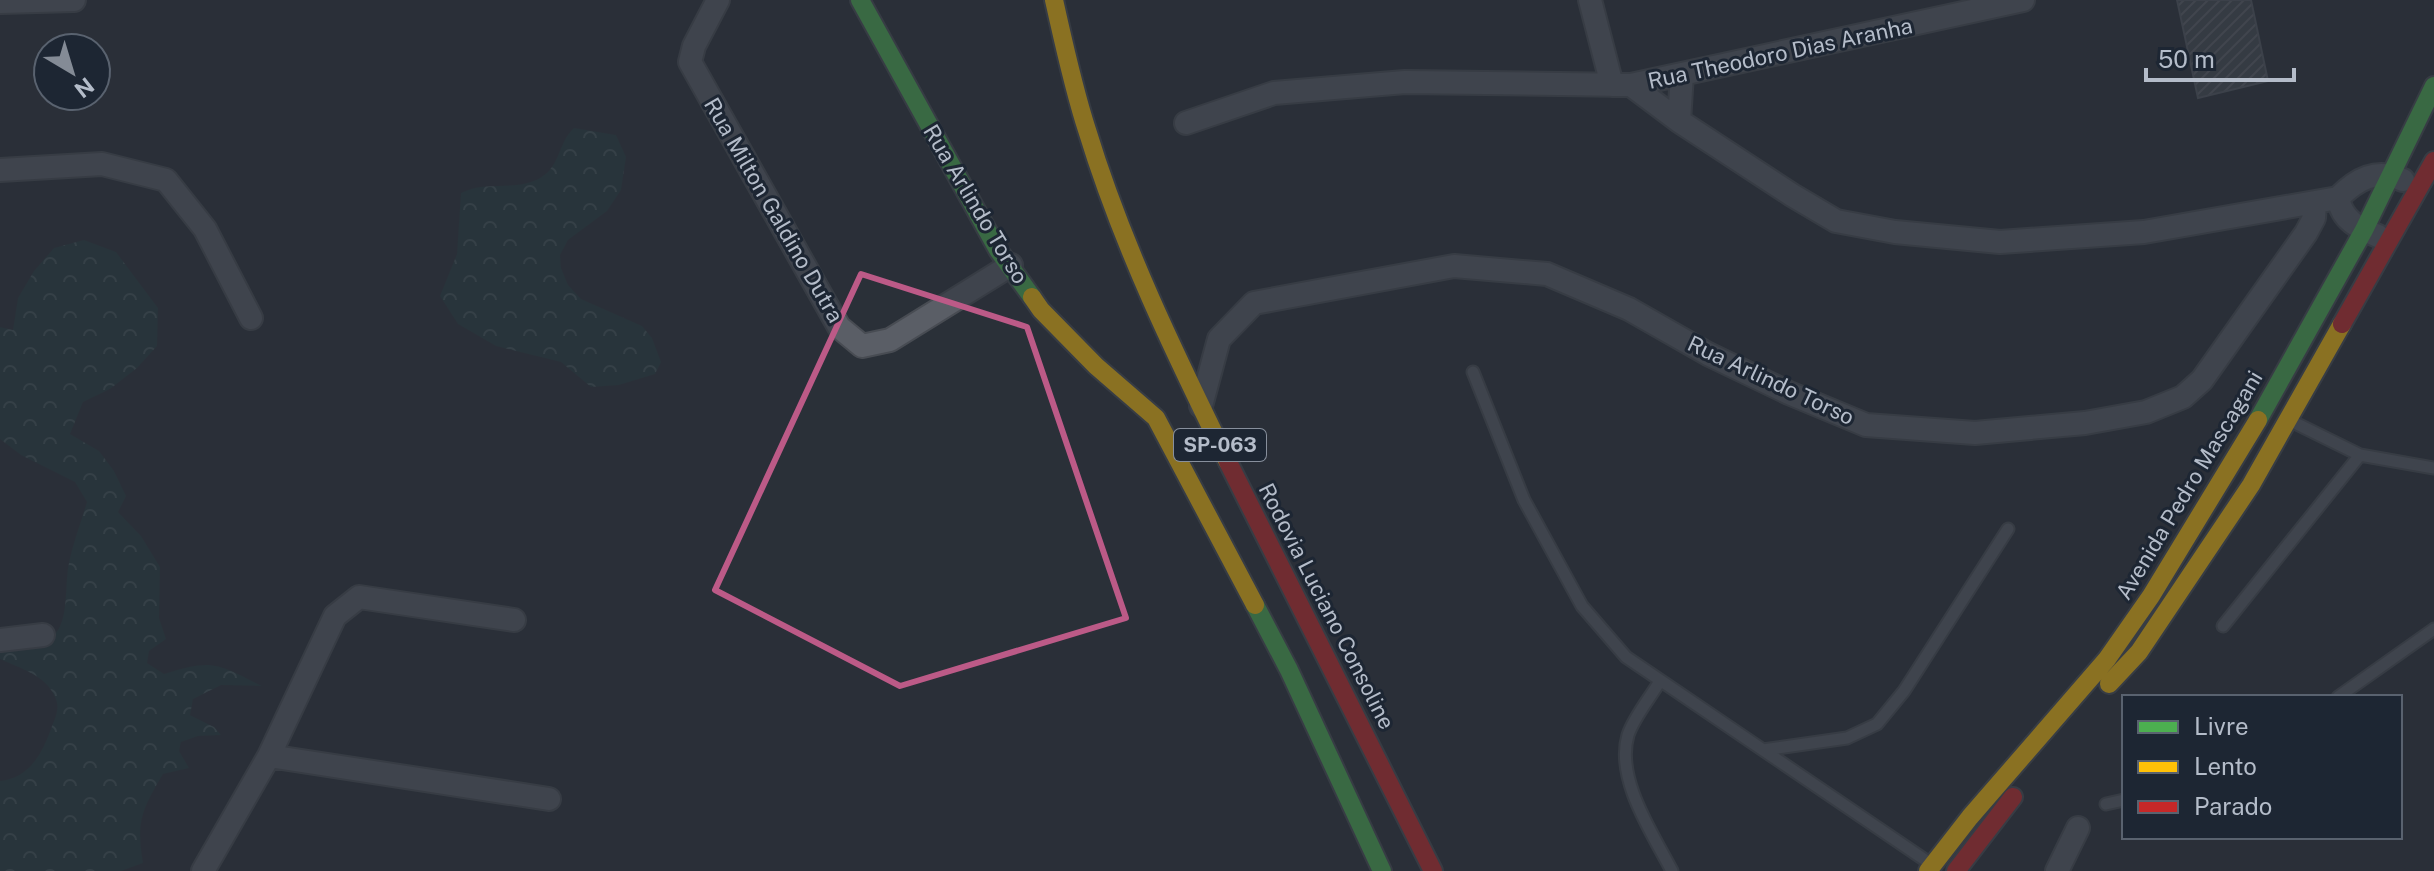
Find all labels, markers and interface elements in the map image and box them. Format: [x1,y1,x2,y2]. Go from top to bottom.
street label: Rua Theodoro Dias Aranha [1645,12,1915,94]
north arrow [32,32,112,112]
scale bar [2146,32,2294,82]
text: 50 m [2158,45,2215,73]
text: N [70,72,99,103]
street label: Rua Milton Galdino Dutra [699,93,849,327]
street label: Rua Arlindo Torso [918,120,1034,288]
street label: Rua Arlindo Torso [1684,330,1858,430]
street label: Avenida Pedro Mascagani [2110,366,2268,604]
road number: SP-063 [1174,429,1266,461]
street label: Rodovia Luciano Consoline [1254,479,1400,733]
legend [2122,695,2402,839]
text: Livre [2194,712,2249,740]
text: Lento [2194,752,2257,780]
text: Parado [2194,792,2272,820]

